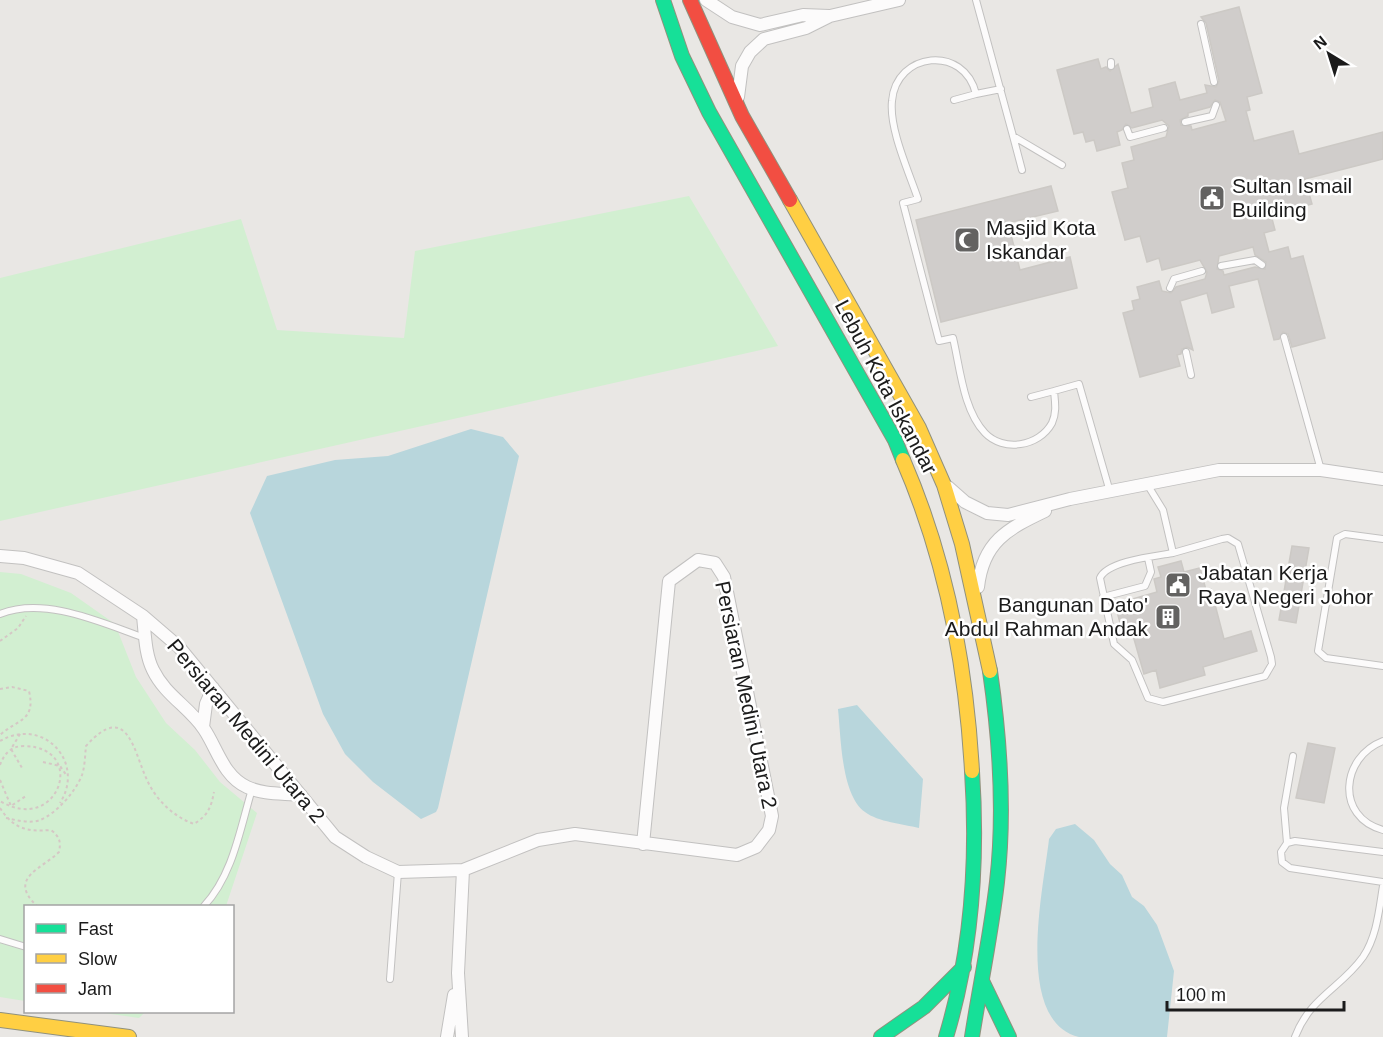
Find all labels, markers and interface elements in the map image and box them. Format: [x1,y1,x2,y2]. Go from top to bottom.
north arrow [1299,24,1359,84]
text: N [1310,32,1330,53]
place label: Sultan Ismail Building [1232,174,1352,221]
public building icon: Sultan Ismail Building [1197,183,1227,213]
place label: Masjid Kota Iskandar [986,216,1096,263]
mosque icon: Masjid Kota Iskandar [952,225,982,255]
street label: Lebuh Kota Iskandar [831,296,942,478]
place label: Jabatan Kerja Raya Negeri Johor [1198,561,1373,608]
public building icon: Jabatan Kerja Raya Negeri Johor [1163,570,1193,600]
street label: Persiaran Medini Utara 2 [711,579,782,811]
place label: Bangunan Dato' Abdul Rahman Andak [945,593,1148,640]
building icon: Bangunan Dato' Abdul Rahman Andak [1153,602,1183,632]
street label: Persiaran Medini Utara 2 [163,634,330,827]
legend [24,905,234,1013]
text: Fast [78,919,113,939]
text: Slow [78,949,118,969]
scale bar [1167,974,1344,1012]
text: Jam [78,979,112,999]
text: 100 m [1176,985,1226,1005]

